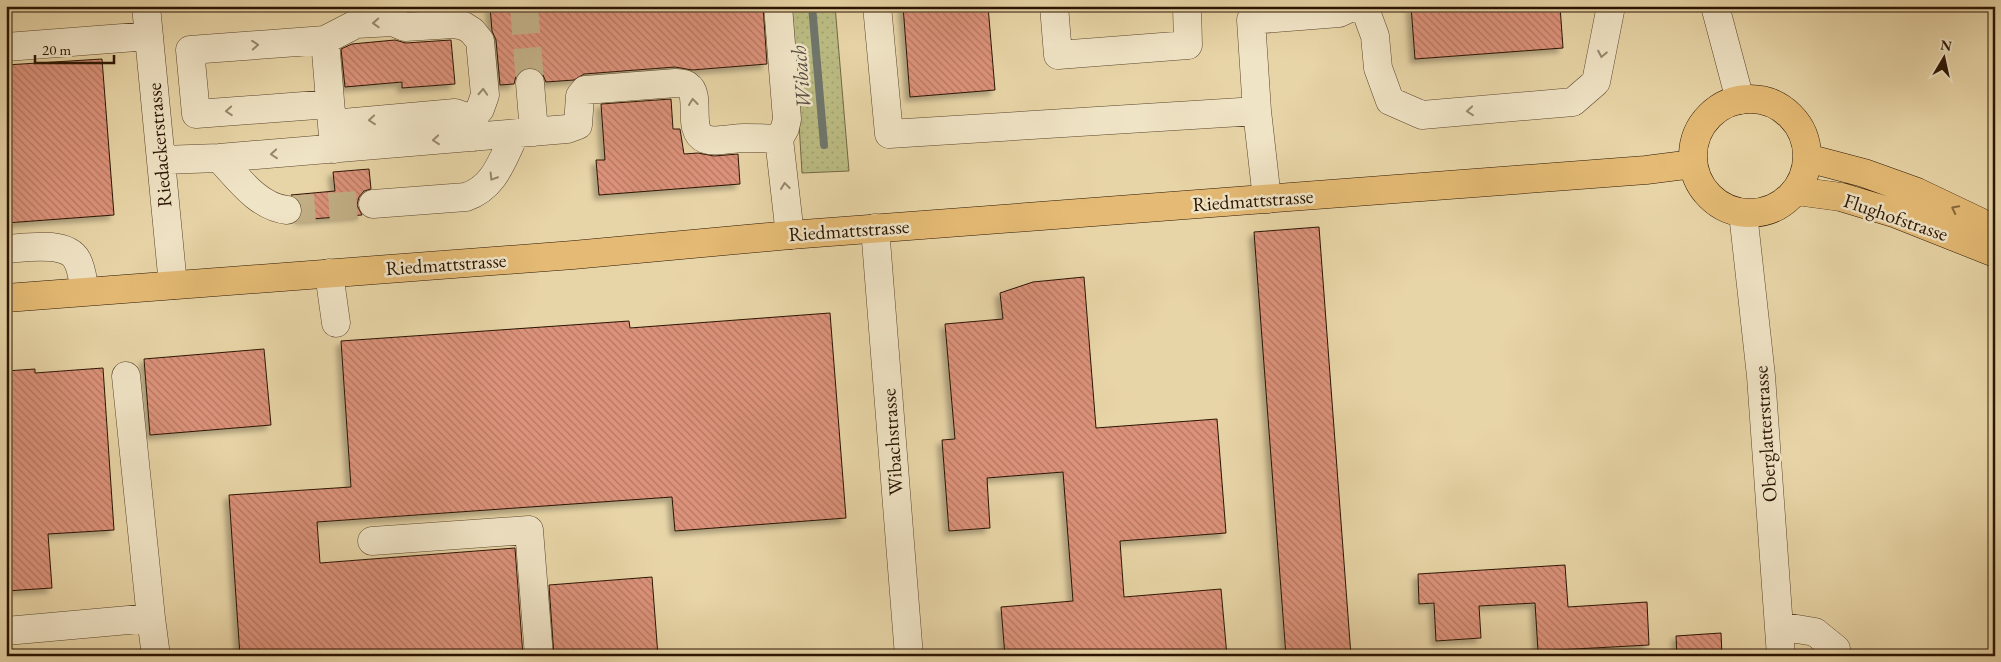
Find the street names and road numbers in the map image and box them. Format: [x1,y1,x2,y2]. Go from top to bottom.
street label: Riedackerstrasse [141,81,177,208]
street label: Riedmattstrasse [1192,183,1315,217]
street label: Flughofstrasse [1840,187,1952,247]
street label: Riedmattstrasse [788,213,911,247]
street label: Riedmattstrasse [385,247,508,281]
street label: Oberglatterstrasse [1747,365,1783,503]
street label: Wibachstrasse [875,387,909,496]

